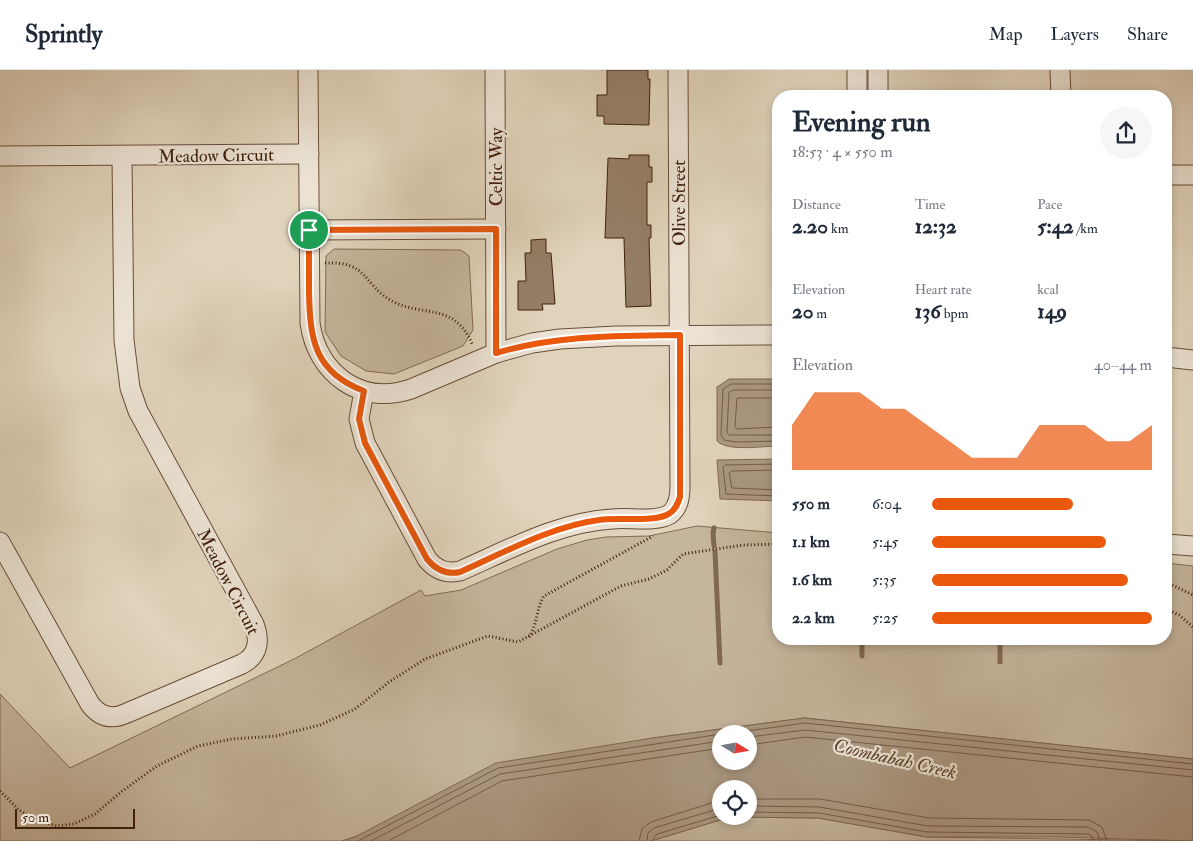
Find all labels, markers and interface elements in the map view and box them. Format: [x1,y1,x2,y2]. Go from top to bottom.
text: Sprintly [25,19,102,50]
text: Map [989,23,1023,46]
text: Layers [1051,23,1099,46]
text: Share [1127,23,1168,46]
text: Evening run [792,105,930,140]
button: share [1100,107,1152,159]
street label: Celtic Way [485,127,508,206]
text: 18:53 · 4 × 550 m [792,142,893,162]
street label: Meadow Circuit [158,143,274,169]
street label: Olive Street [668,160,691,246]
text: Distance [792,196,841,213]
text: Time [915,196,945,213]
text: Pace [1037,196,1062,213]
pin [288,209,330,251]
text: 2.20 [792,213,828,240]
text: 12:32 [915,213,957,240]
text: 5:42 [1037,213,1074,240]
icon: arrive [295,216,323,244]
text: km [828,220,849,237]
text: /km [1074,220,1098,237]
text: Elevation [792,281,845,298]
text: Heart rate [915,281,972,298]
text: kcal [1037,281,1059,298]
text: 20 [792,298,813,325]
text: 136 [915,298,941,325]
text: 149 [1037,298,1067,325]
text: m [813,305,827,322]
text: bpm [941,305,969,322]
text: Elevation [792,355,853,375]
text: 40–44 m [1094,355,1152,375]
text: 550 m [792,494,830,514]
text: 6:04 [872,494,901,514]
street label: Meadow Circuit [191,525,265,639]
text: 1.1 km [792,532,830,552]
text: 5:45 [872,532,899,552]
text: 1.6 km [792,570,832,590]
text: 5:35 [872,570,896,590]
text: 2.2 km [792,608,835,628]
text: 5:25 [872,608,898,628]
north arrow [712,725,758,770]
map controls [712,725,757,825]
water label: Coombabah Creek [831,733,959,785]
button: locate [712,780,757,825]
scale bar [15,806,135,829]
text: 50 m [22,809,49,826]

